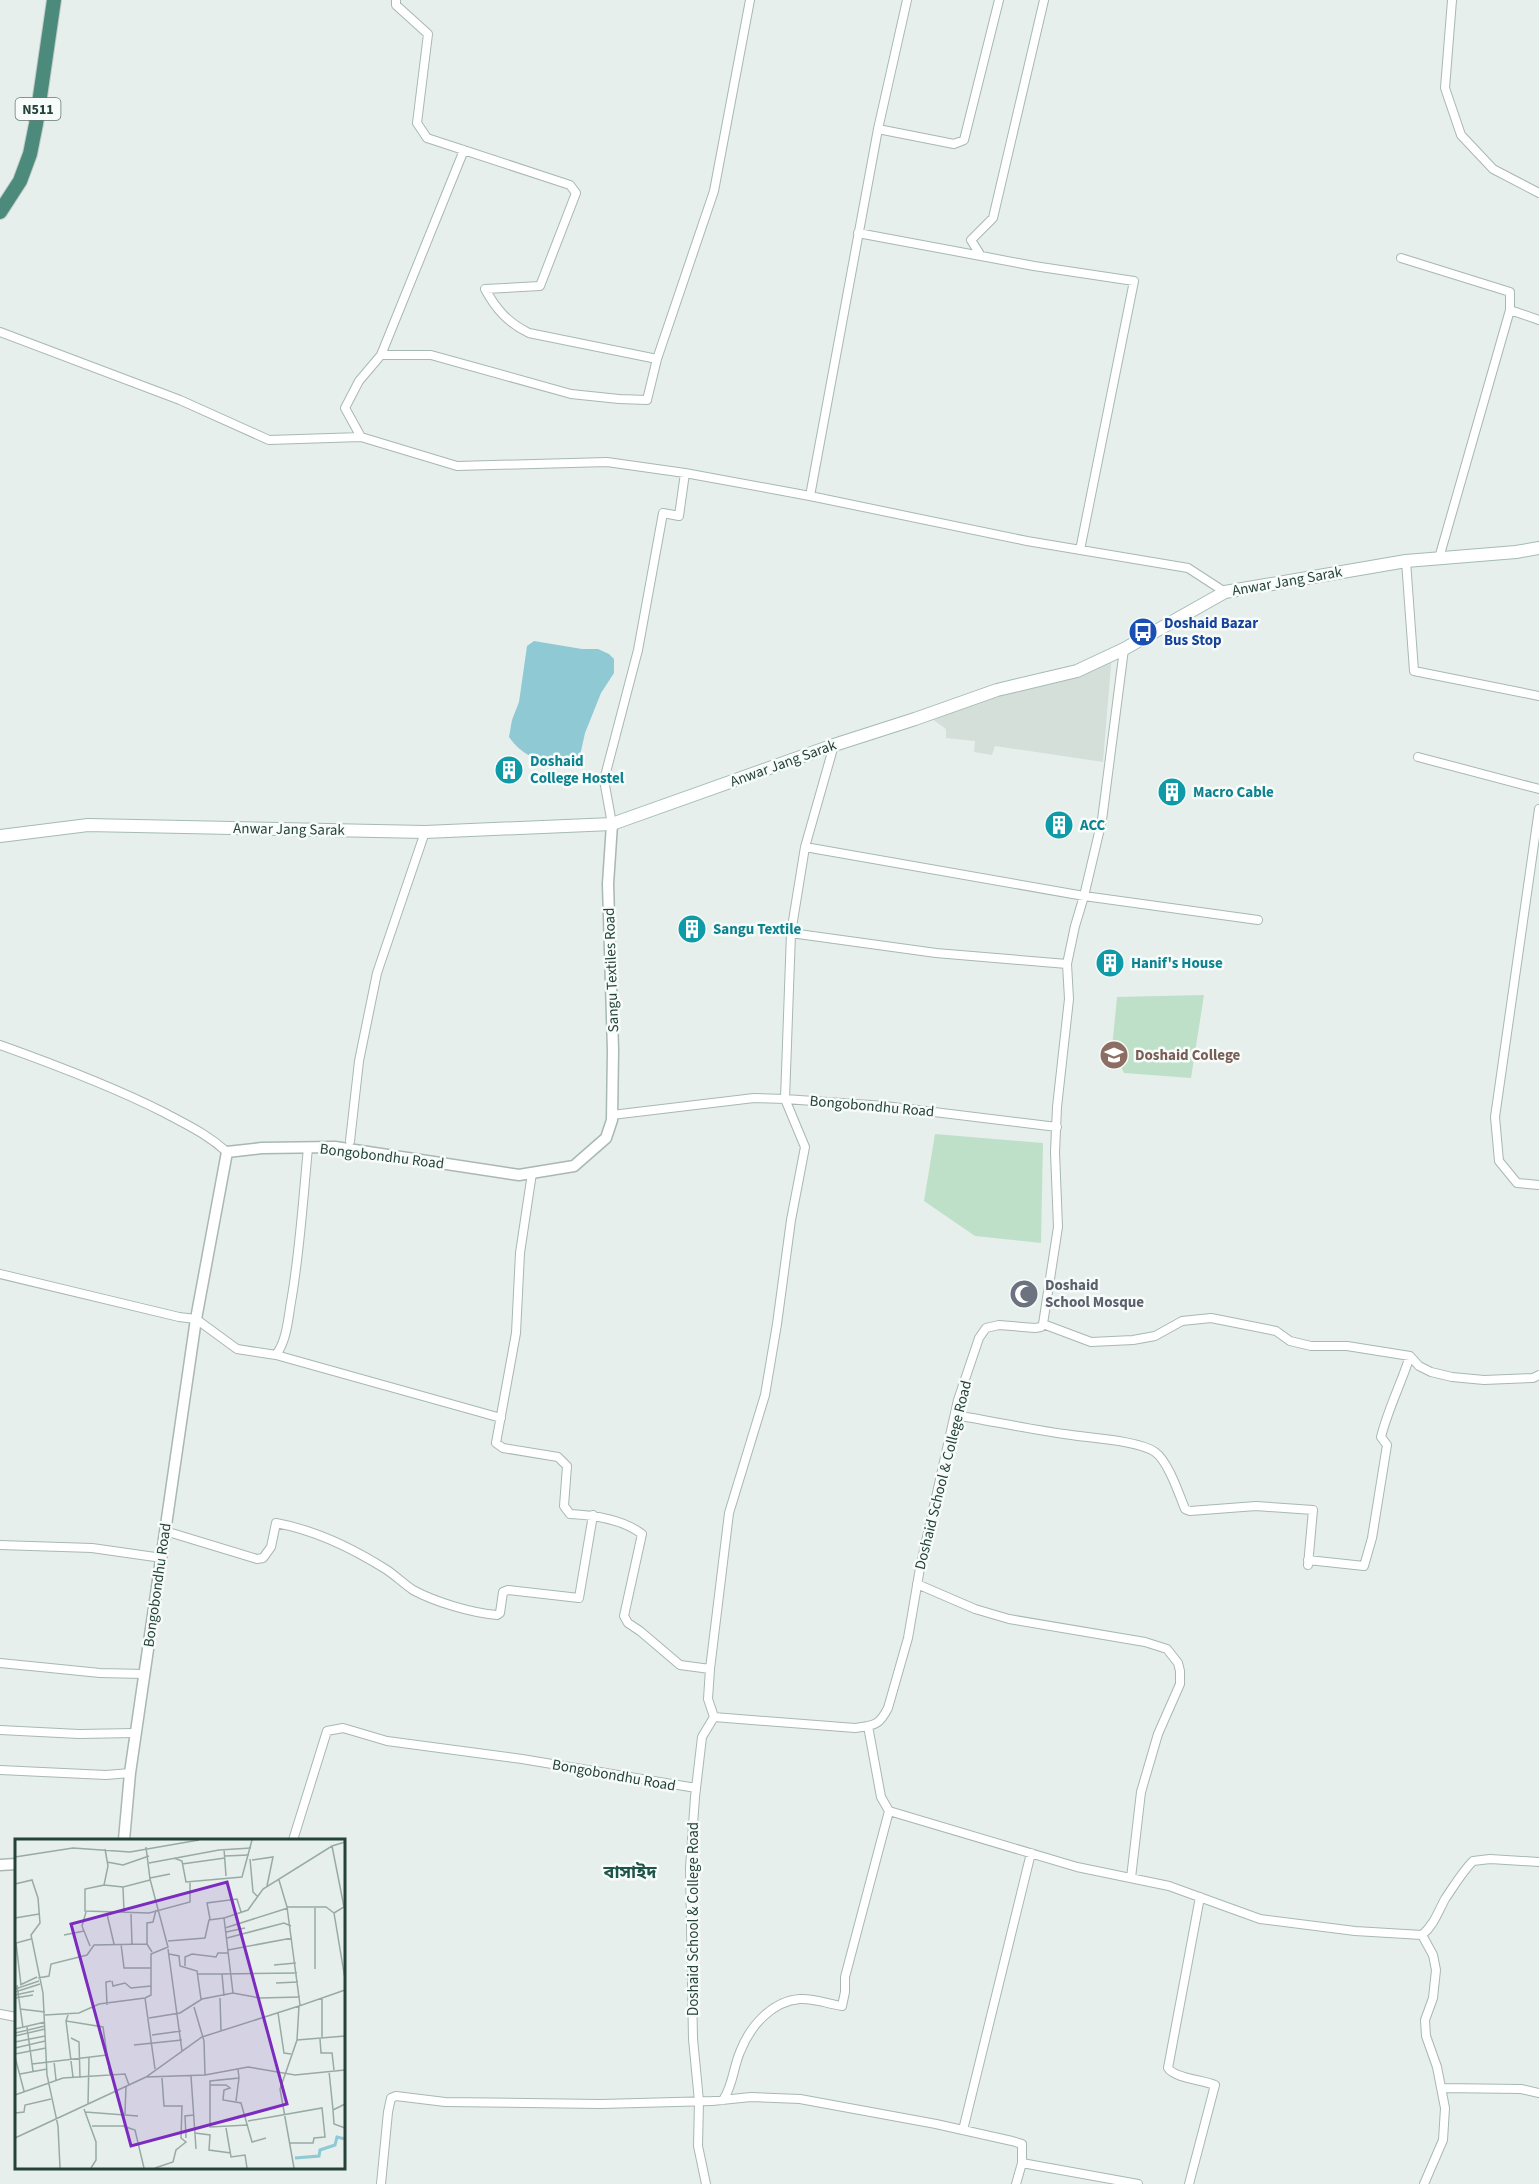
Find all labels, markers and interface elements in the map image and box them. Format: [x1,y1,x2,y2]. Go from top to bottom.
road number: N511 [15,98,60,120]
street label: Anwar Jang Sarak [1230,561,1344,602]
place label: Doshaid Bazar Bus Stop [1164,613,1258,651]
bus stop icon: Doshaid Bazar Bus Stop [1127,616,1159,648]
street label: Anwar Jang Sarak [727,734,840,792]
place label: Doshaid College Hostel [530,751,625,789]
building icon: Doshaid College Hostel [493,754,525,786]
building icon: Macro Cable [1156,776,1188,808]
place label: Macro Cable [1193,782,1274,803]
building icon: ACC [1043,809,1075,841]
place label: ACC [1079,815,1106,836]
street label: Anwar Jang Sarak [233,818,346,841]
street label: Sangu Textiles Road [599,907,624,1033]
building icon: Sangu Textile [676,913,708,945]
place label: Sangu Textile [713,919,802,940]
building icon: Hanif's House [1094,947,1126,979]
place label: Hanif's House [1131,953,1223,974]
school or university icon: Doshaid College [1098,1039,1130,1071]
place label: Doshaid College [1135,1045,1241,1066]
street label: Bongobondhu Road [809,1091,935,1122]
street label: Bongobondhu Road [319,1138,445,1175]
place label: Doshaid School Mosque [1045,1275,1144,1313]
mosque icon: Doshaid School Mosque [1008,1278,1040,1310]
street label: Doshaid School & College Road [910,1378,977,1572]
street label: Bongobondhu Road [138,1522,177,1648]
street label: Bongobondhu Road [550,1754,677,1797]
street label: Doshaid School & College Road [683,1822,704,2016]
inset map [15,1839,345,2169]
district label: বাসাইদ [603,1860,657,1885]

